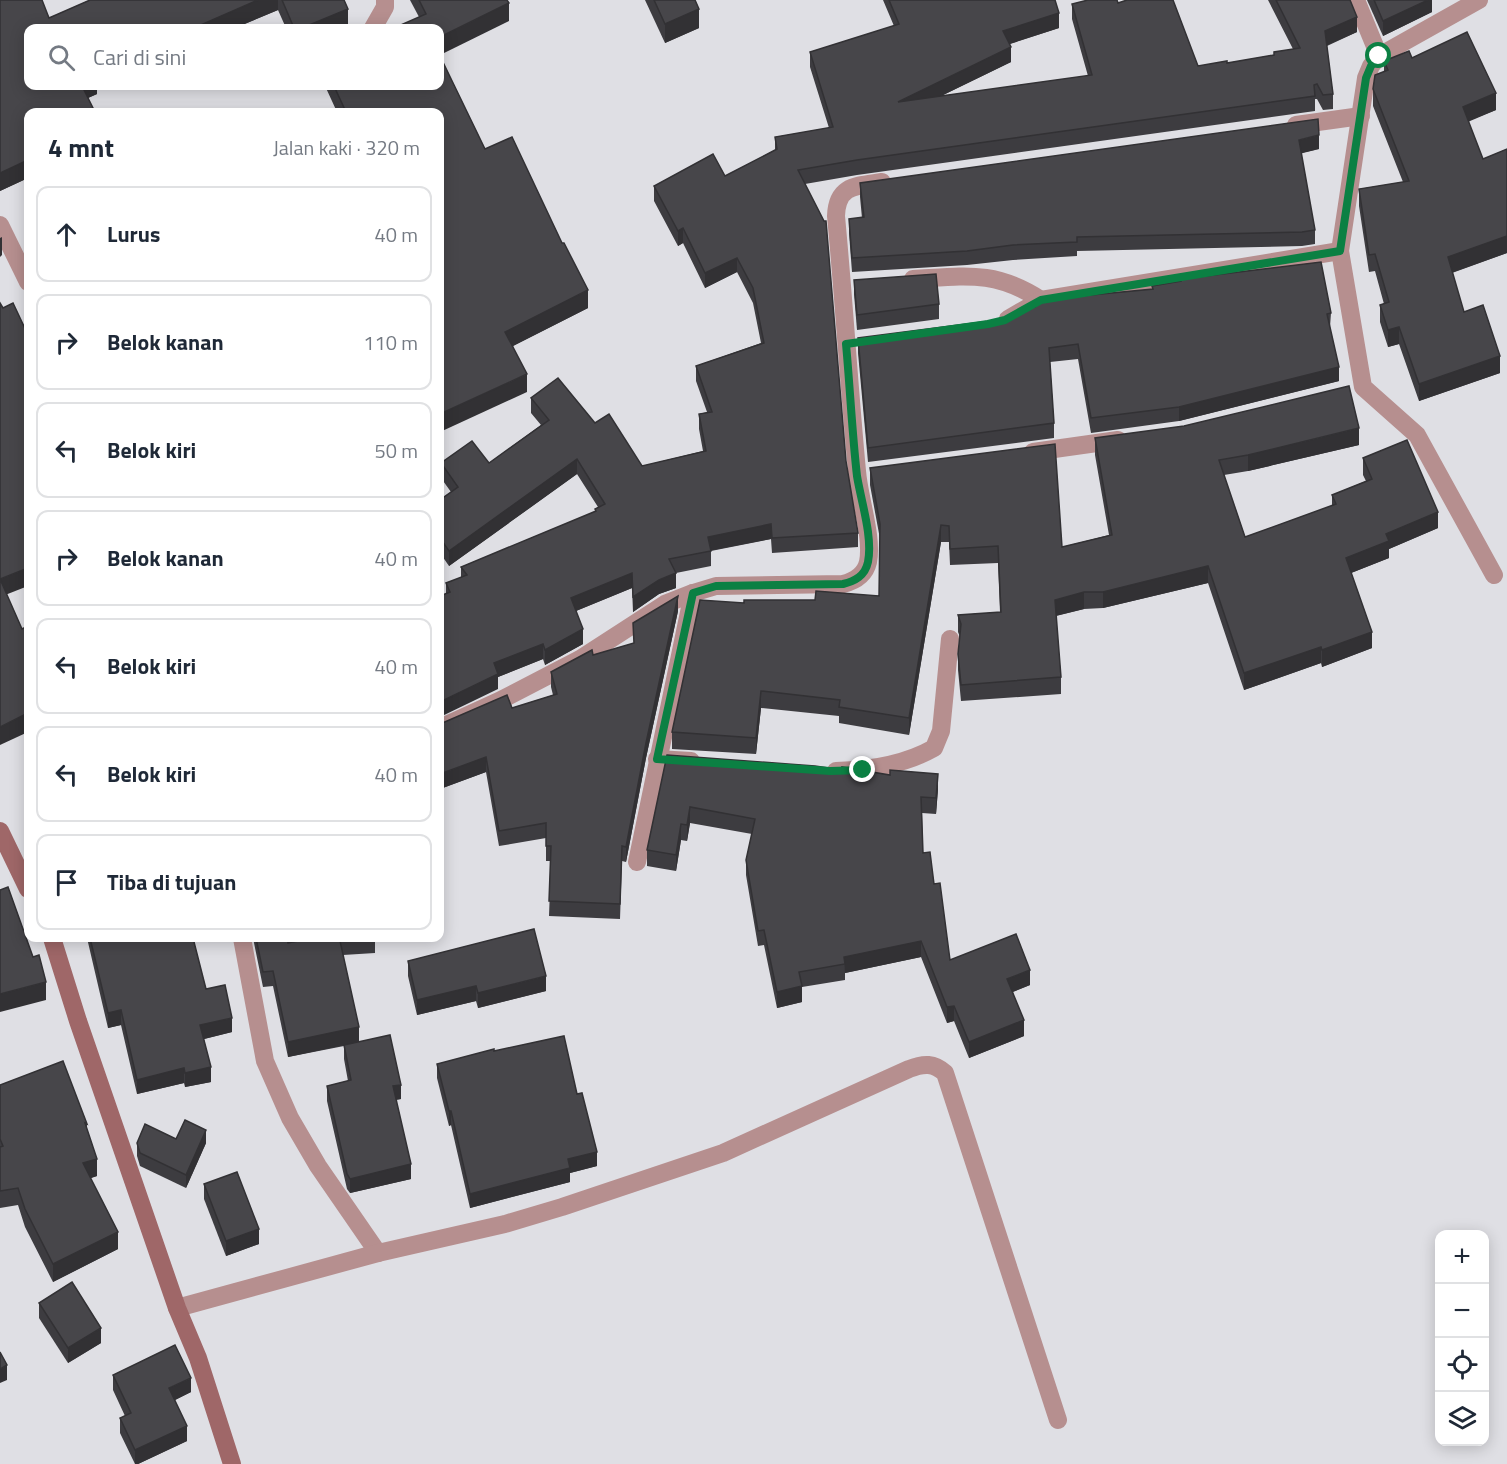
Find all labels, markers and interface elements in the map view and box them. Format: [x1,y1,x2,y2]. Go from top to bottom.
search box [24,24,444,90]
text: Cari di sini [93,40,186,74]
icon: search [45,41,78,74]
route start [1365,42,1391,68]
text: 4 mnt [48,128,114,167]
text: Jalan kaki · 320 m [273,132,420,163]
text: Lurus [107,217,160,251]
icon: ahead [50,218,83,251]
text: 40 m [374,219,418,250]
text: Belok kanan [107,325,224,359]
icon: right [50,326,83,359]
text: 110 m [363,327,418,358]
text: Belok kiri [107,433,196,467]
icon: left [50,434,83,467]
text: 50 m [374,435,418,466]
text: Belok kanan [107,541,224,575]
icon: right [50,542,83,575]
text: 40 m [374,543,418,574]
text: Belok kiri [107,649,196,683]
icon: left [50,650,83,683]
text: 40 m [374,651,418,682]
route end [849,756,875,782]
text: Belok kiri [107,757,196,791]
icon: left [50,758,83,791]
text: 40 m [374,759,418,790]
text: Tiba di tujuan [107,865,236,899]
icon: arrive [50,866,83,899]
map controls [1435,1230,1489,1446]
button: + [1435,1230,1489,1284]
button: − [1435,1284,1489,1338]
button: locate [1435,1338,1489,1392]
button: layers [1435,1392,1489,1446]

